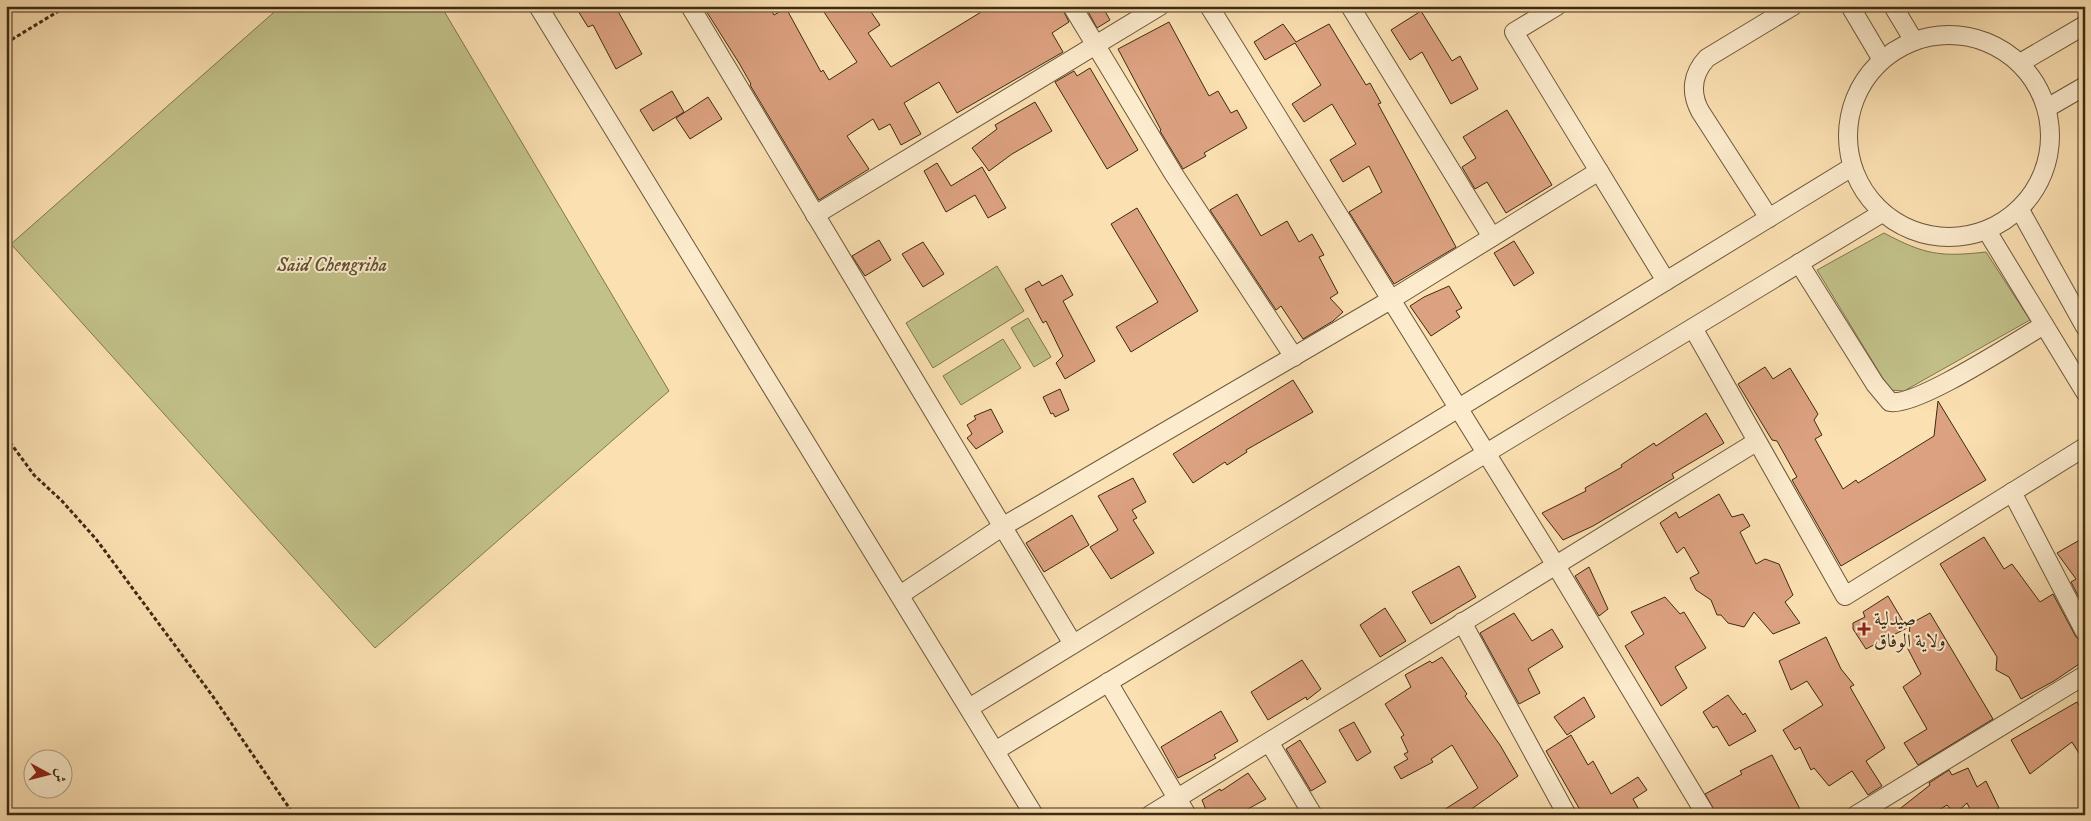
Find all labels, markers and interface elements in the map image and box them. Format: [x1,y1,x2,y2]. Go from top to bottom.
park label: Saïd Chengriha [276,254,387,277]
place label: صيدلية ولاية الوفاق [1874,608,1946,653]
marker: صيدلية ولاية الوفاق [1858,623,1870,635]
north arrow [22,748,72,798]
text: ش [50,767,70,784]

